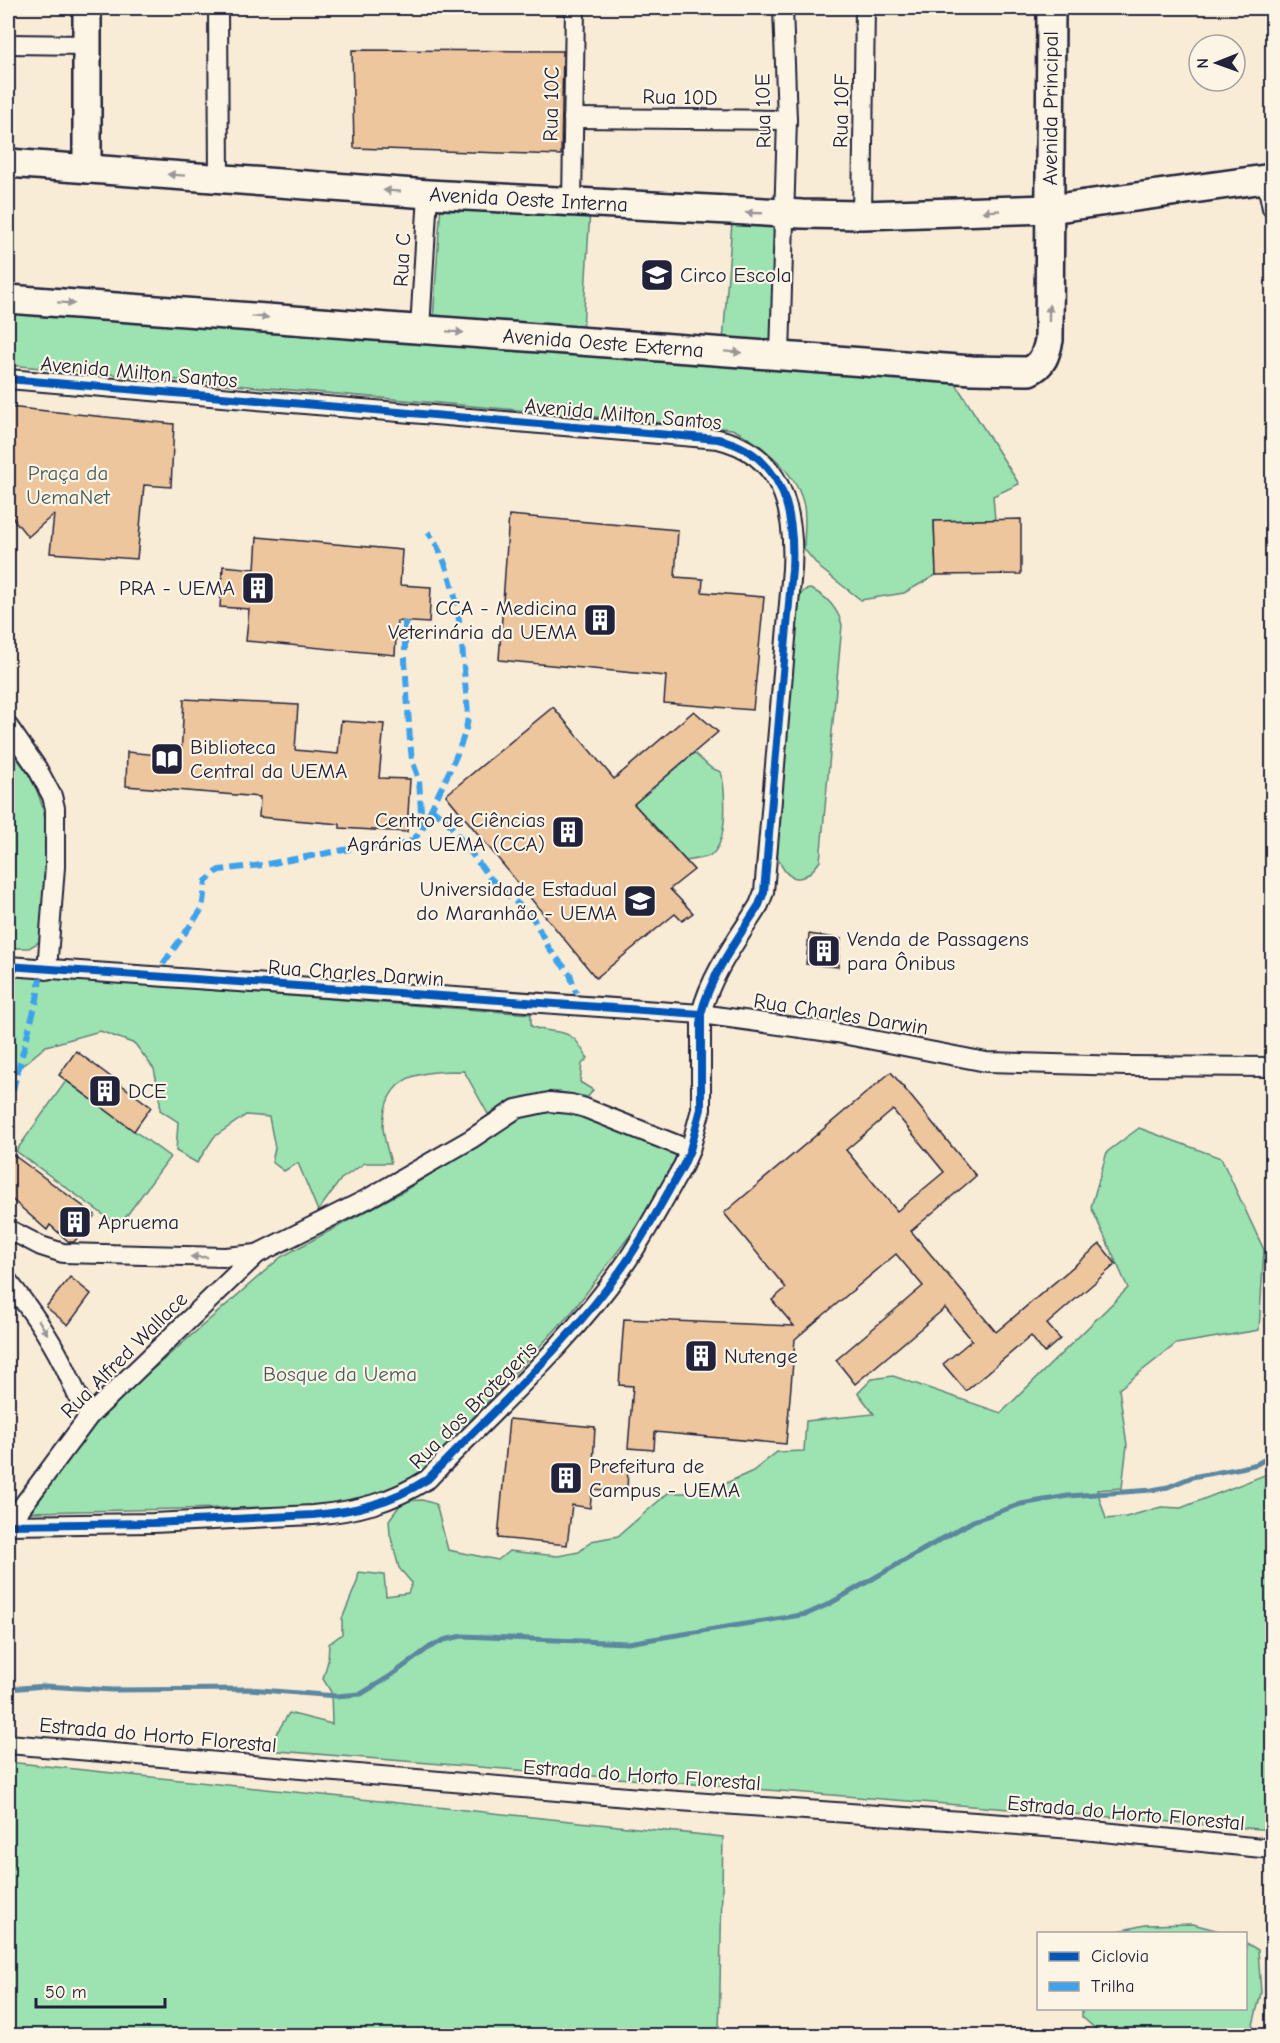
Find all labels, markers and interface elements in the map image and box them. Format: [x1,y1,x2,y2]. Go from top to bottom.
street label: Avenida Principal [1038,31,1063,186]
north arrow [1187,33,1247,93]
text: N [1194,58,1212,69]
street label: Rua 10C [538,66,564,142]
street label: Rua 10E [750,73,776,149]
street label: Rua 10F [828,74,854,148]
street label: Rua 10D [642,84,718,110]
one-way arrow [167,170,186,180]
street label: Avenida Oeste Interna [429,182,629,217]
one-way arrow [382,186,401,196]
one-way arrow [982,207,1001,216]
one-way arrow [745,208,764,217]
street label: Rua C [389,232,415,288]
school or university icon: Circo Escola [639,257,675,293]
place label: Circo Escola [680,263,792,287]
one-way arrow [56,298,75,308]
one-way arrow [1044,303,1054,322]
one-way arrow [251,312,270,321]
street label: Avenida Oeste Externa [502,323,705,362]
one-way arrow [445,327,464,337]
one-way arrow [724,347,743,357]
street label: Avenida Milton Santos [39,351,239,393]
street label: Avenida Milton Santos [523,393,723,435]
park label: Praça da UemaNet [26,461,111,509]
building icon: PRA - UEMA [240,570,276,606]
place label: PRA - UEMA [119,576,235,600]
place label: CCA - Medicina Veterinária da UEMA [388,596,577,644]
building icon: CCA - Medicina Veterinária da UEMA [582,602,618,638]
place label: Biblioteca Central da UEMA [190,735,347,783]
library icon: Biblioteca Central da UEMA [149,741,185,777]
place label: Centro de Ciências Agrárias UEMA (CCA) [347,808,545,856]
building icon: Centro de Ciências Agrárias UEMA (CCA) [550,814,586,850]
place label: Universidade Estadual do Maranhão - UEMA [416,877,617,925]
school or university icon: Universidade Estadual do Maranhão - UEMA [622,883,658,919]
place label: Venda de Passagens para Ônibus [847,927,1029,975]
building icon: Venda de Passagens para Ônibus [806,933,842,969]
street label: Rua Charles Darwin [267,955,445,991]
street label: Rua Charles Darwin [752,988,930,1040]
building icon: DCE [87,1073,123,1109]
place label: DCE [128,1079,167,1103]
building icon: Apruema [57,1204,93,1240]
place label: Apruema [98,1210,179,1234]
one-way arrow [189,1252,208,1261]
street label: Rua Alfred Wallace [56,1287,192,1423]
one-way arrow [37,1319,48,1336]
street label: Rua dos Brotegeris [404,1336,542,1474]
building icon: Nutenge [683,1338,719,1374]
place label: Nutenge [724,1344,798,1368]
park label: Bosque da Uema [263,1362,417,1386]
place label: Prefeitura de Campus - UEMA [589,1454,740,1502]
building icon: Prefeitura de Campus - UEMA [548,1460,584,1496]
street label: Estrada do Horto Florestal [38,1713,278,1757]
street label: Estrada do Horto Florestal [522,1755,762,1795]
street label: Estrada do Horto Florestal [1006,1791,1246,1835]
legend [1037,1932,1247,2010]
text: Ciclovia [1091,1946,1149,1967]
scale bar [36,1971,165,2009]
text: Trilha [1091,1976,1135,1997]
text: 50 m [45,1982,87,2003]

